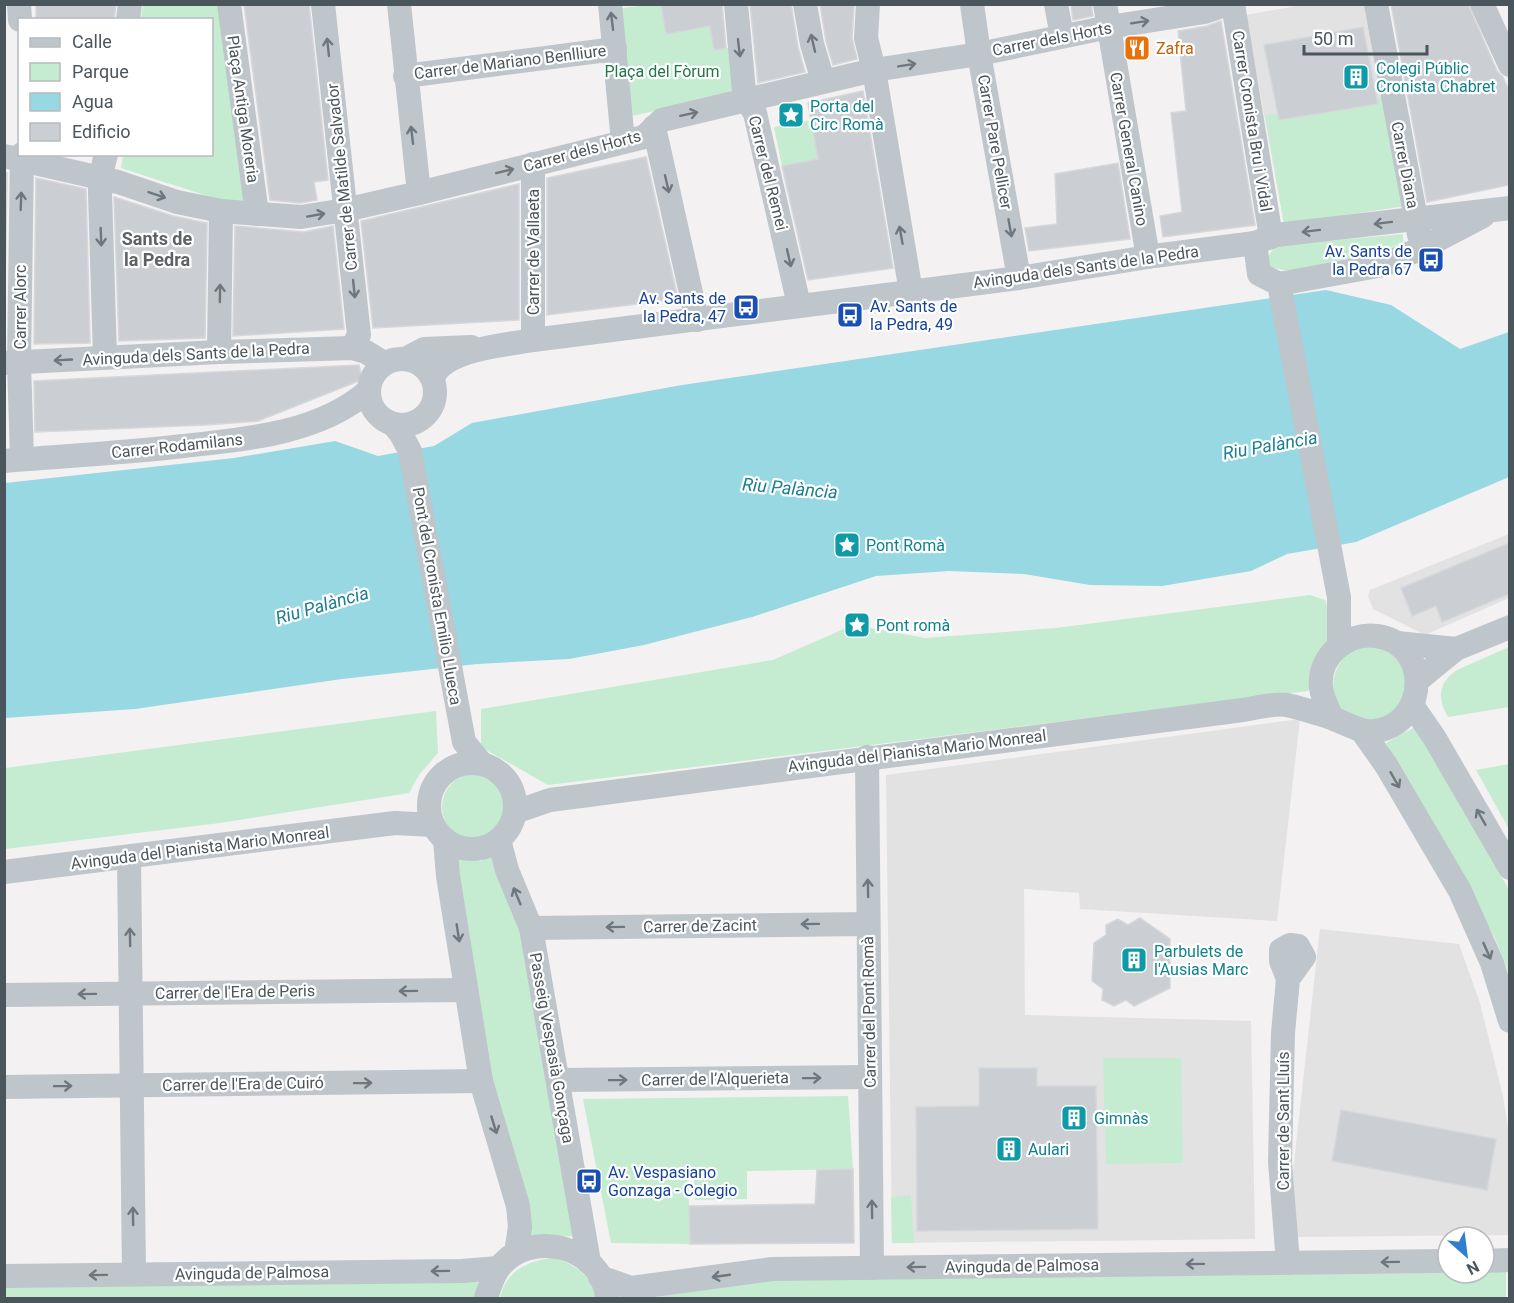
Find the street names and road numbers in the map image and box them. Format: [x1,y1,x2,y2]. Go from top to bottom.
street label: Carrer dels Horts [991,18,1113,60]
street label: Carrer Cronista Bru i Vidal [1228,29,1276,213]
street label: Plaça Antiga Moreria [223,34,263,184]
street label: Carrer de Mariano Benlliure [413,41,607,83]
street label: Carrer General Canino [1106,71,1152,227]
street label: Carrer Pare Pellicer [974,73,1016,211]
street label: Carrer de Matilde Salvador [323,82,361,272]
street label: Carrer del Remei [745,114,791,232]
street label: Carrer Diana [1387,120,1423,210]
street label: Carrer dels Horts [521,126,643,176]
street label: Carrer de Vallaeta [524,189,543,315]
street label: Avinguda dels Sants de la Pedra [972,242,1200,292]
street label: Carrer Alorc [11,265,30,349]
street label: Avinguda dels Sants de la Pedra [82,339,310,369]
street label: Carrer Rodamilans [110,430,244,462]
street label: Pont del Cronista Emilio Llueca [408,486,466,706]
street label: Avinguda del Pianista Mario Monreal [787,726,1047,776]
street label: Avinguda del Pianista Mario Monreal [70,823,330,873]
street label: Carrer de Zacint [643,916,757,936]
street label: Carrer del Pont Romà [858,936,880,1088]
street label: Passeig Vespasià Gonçaga [526,951,578,1145]
street label: Carrer de l'Era de Peris [155,981,315,1003]
street label: Carrer de Sant Lluís [1274,1052,1293,1190]
street label: Carrer de l’Alquerieta [641,1068,789,1090]
street label: Carrer de l'Era de Cuiró [162,1073,324,1095]
street label: Avinguda de Palmosa [945,1255,1099,1277]
street label: Avinguda de Palmosa [175,1262,329,1284]

